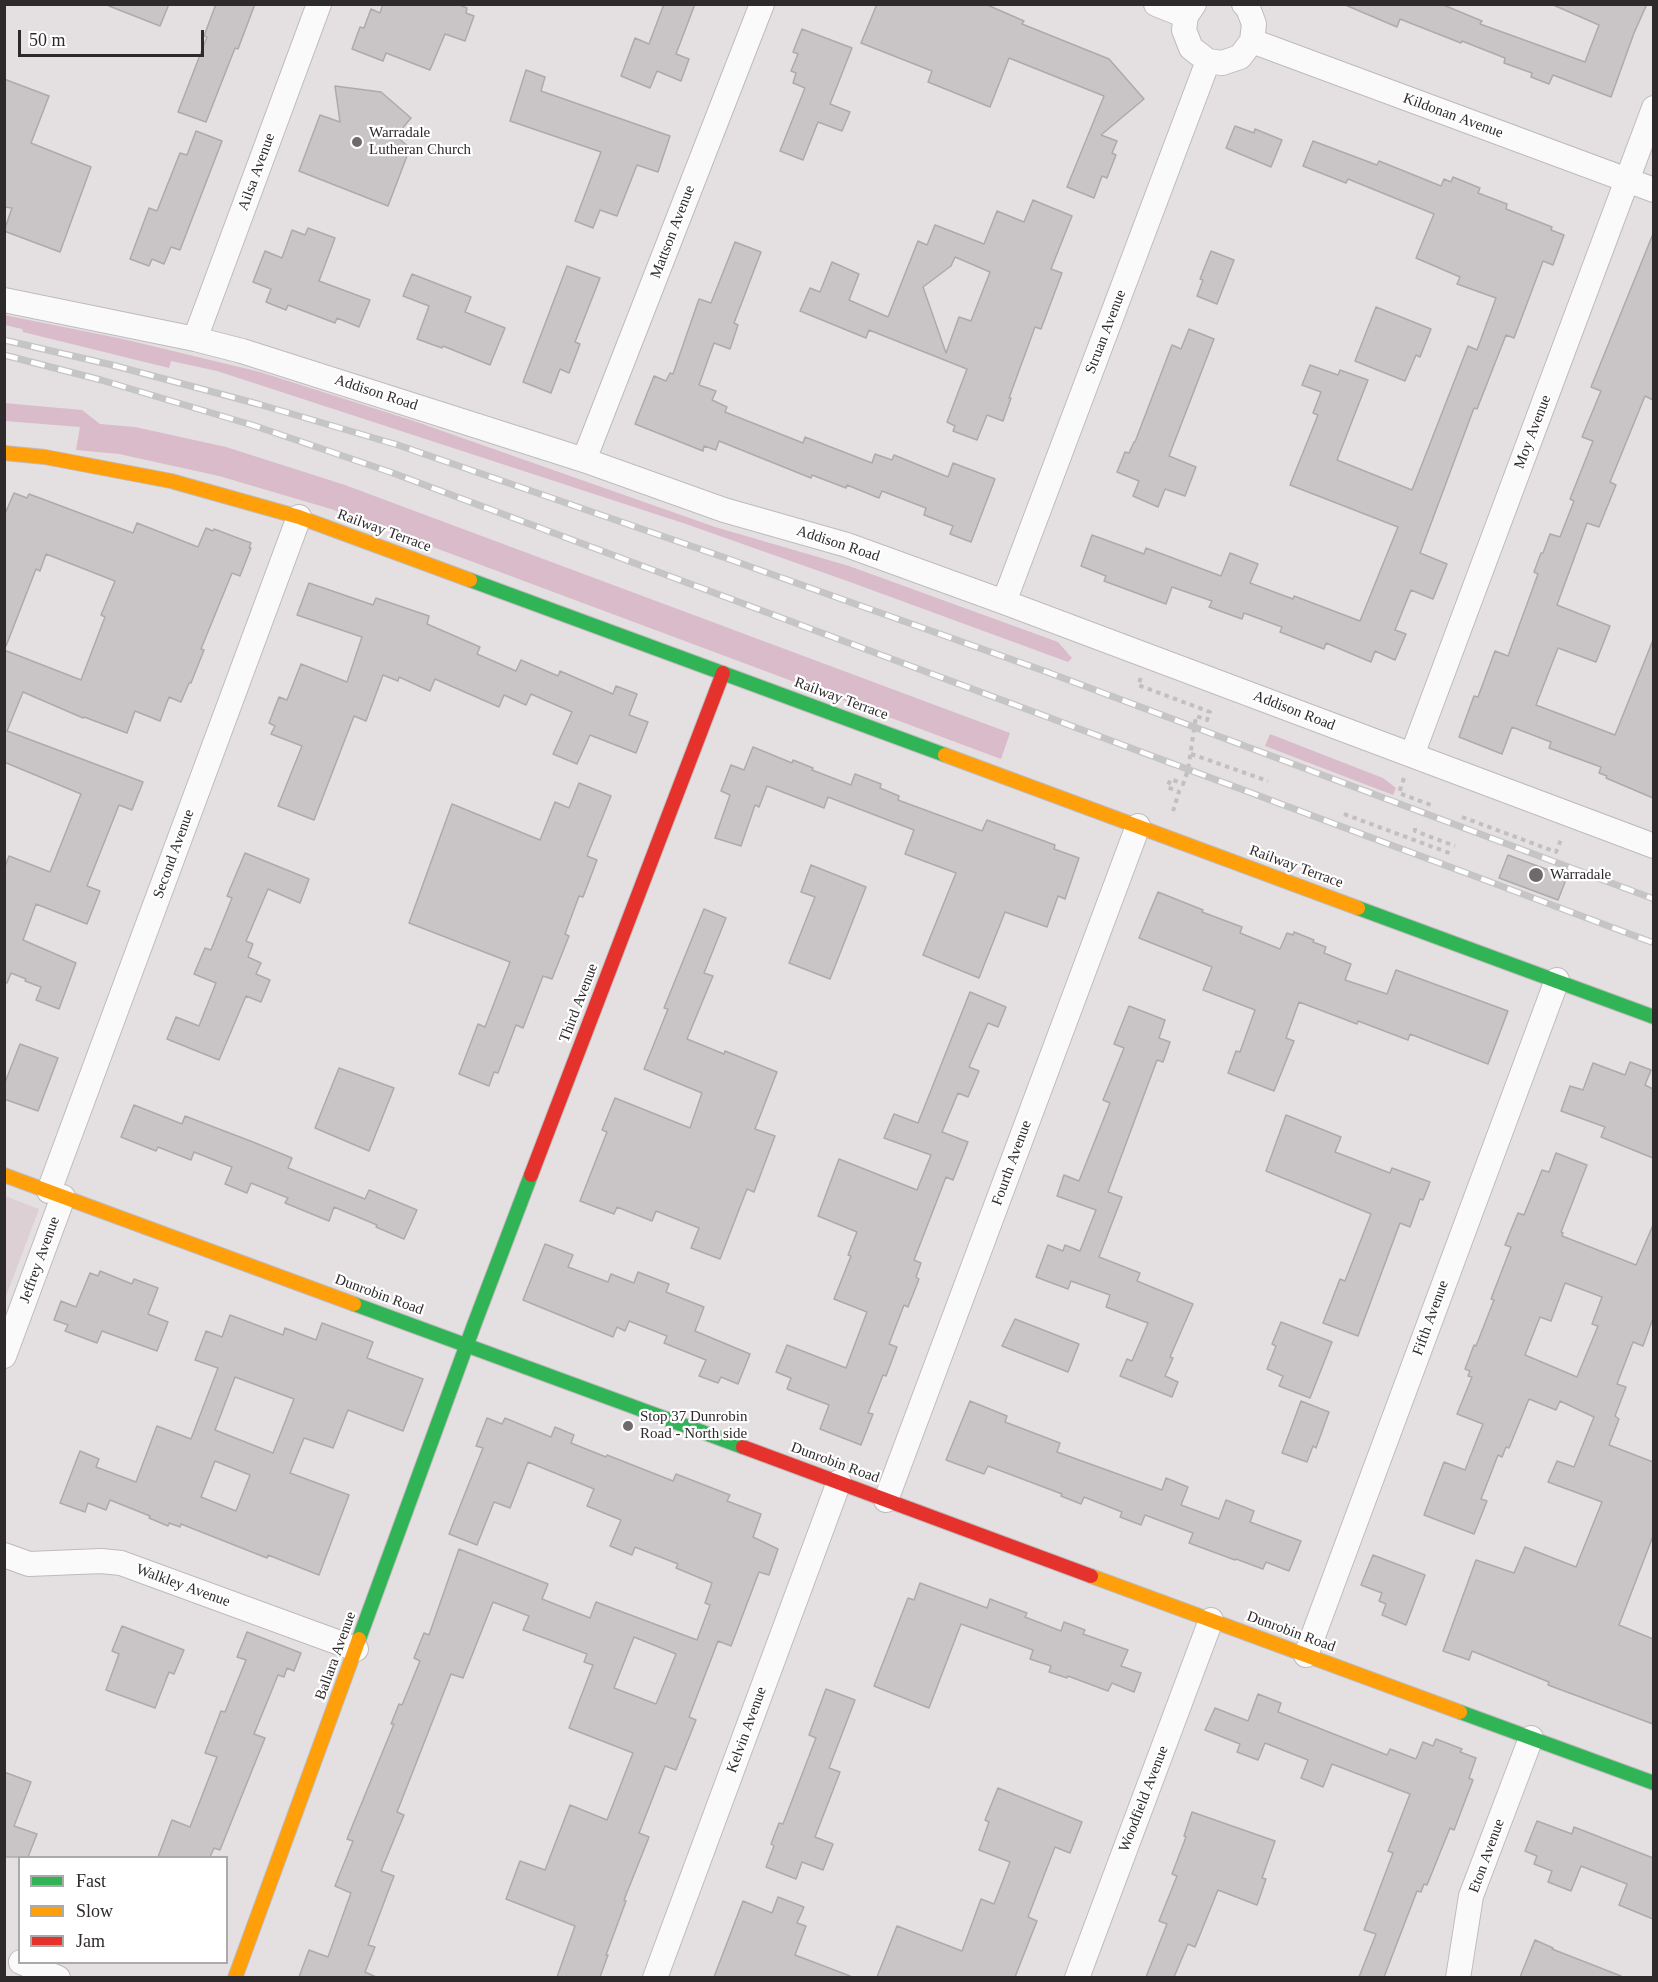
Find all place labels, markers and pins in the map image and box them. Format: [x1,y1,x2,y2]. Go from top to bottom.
place label: Warradale Lutheran Church [369,124,471,159]
marker: Warradale Lutheran Church [350,135,364,149]
marker: Warradale [1527,866,1545,884]
place label: Warradale [1550,866,1611,884]
place label: Stop 37 Dunrobin Road - North side [640,1408,748,1443]
marker: Stop 37 Dunrobin Road - North side [621,1419,635,1433]

